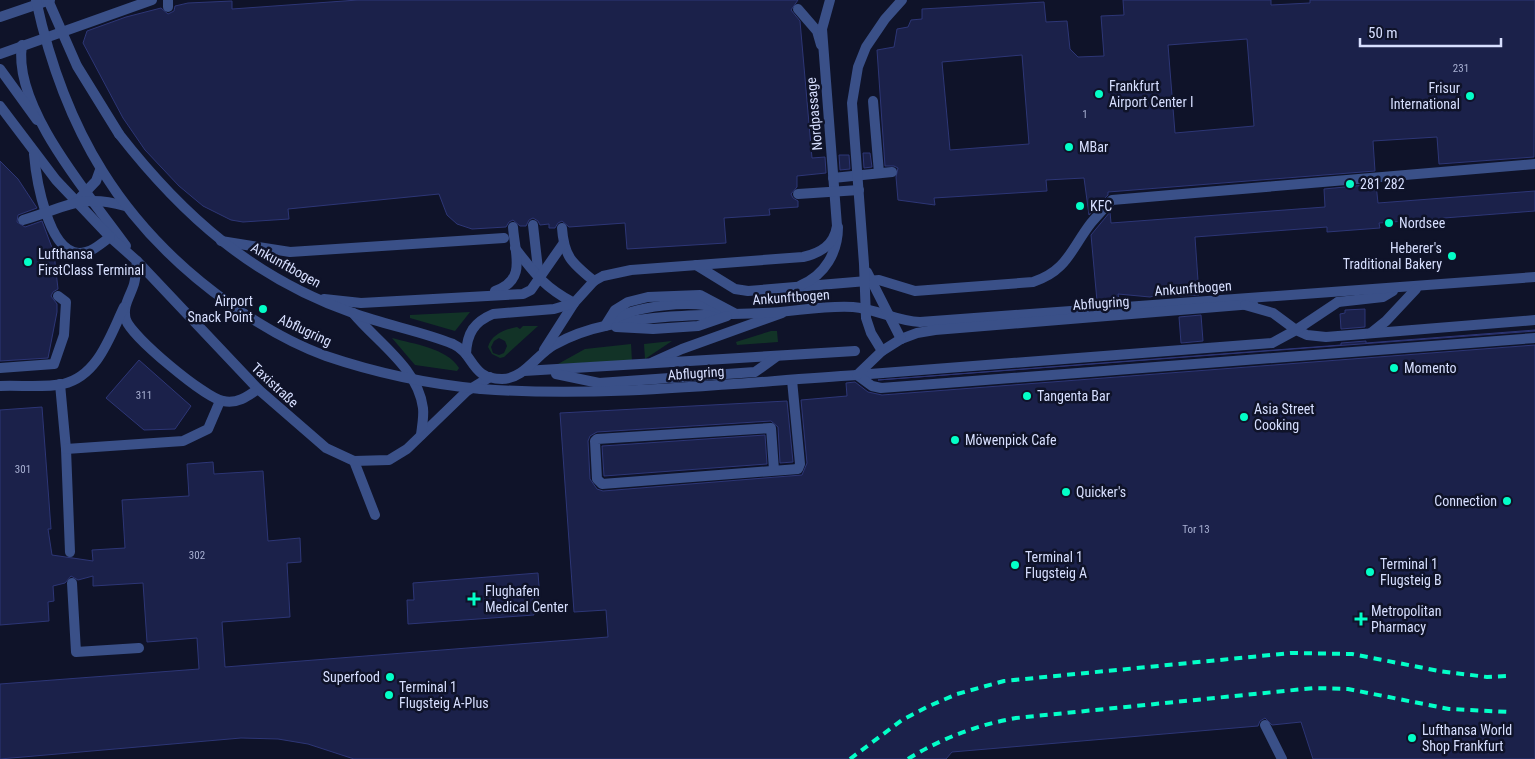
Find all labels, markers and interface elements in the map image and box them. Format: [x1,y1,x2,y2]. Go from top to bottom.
scale bar [1360,15,1501,47]
text: 50 m [1368,24,1398,42]
house number: 231 [1453,62,1469,75]
street label: Nordpassage [803,76,825,151]
place label: Frankfurt Airport Center I [1109,78,1193,110]
place label: Frisur International [1390,80,1460,112]
marker: Frankfurt Airport Center I [1093,88,1105,100]
marker: Frisur International [1464,90,1476,102]
house number: 1 [1082,108,1088,121]
place label: MBar [1079,139,1108,155]
marker: MBar [1063,141,1075,153]
place label: 281 282 [1360,176,1405,192]
marker: 281 282 [1344,178,1356,190]
place label: KFC [1090,198,1112,214]
marker: KFC [1074,200,1086,212]
place label: Nordsee [1399,215,1446,231]
marker: Nordsee [1383,217,1395,229]
street label: Ankunftbogen [248,239,324,291]
place label: Heberer's Traditional Bakery [1343,240,1442,272]
place label: Lufthansa FirstClass Terminal [38,246,144,278]
marker: Heberer's Traditional Bakery [1446,250,1458,262]
marker: Lufthansa FirstClass Terminal [22,256,34,268]
street label: Ankunftbogen [1154,277,1232,299]
street label: Ankunftbogen [752,286,830,308]
place label: Airport Snack Point [187,293,253,325]
street label: Abflugring [1072,293,1130,313]
marker: Airport Snack Point [257,303,269,315]
street label: Abflugring [276,311,334,349]
street label: Taxistraße [248,359,302,411]
place label: Momento [1404,360,1457,376]
marker: Momento [1388,362,1400,374]
street label: Abflugring [667,363,725,383]
place label: Tangenta Bar [1037,388,1110,404]
house number: 311 [136,389,152,402]
marker: Tangenta Bar [1021,390,1033,402]
place label: Asia Street Cooking [1254,401,1314,433]
marker: Asia Street Cooking [1238,411,1250,423]
place label: Möwenpick Cafe [965,432,1057,448]
marker: Möwenpick Cafe [949,434,961,446]
house number: 301 [15,463,31,476]
place label: Quicker's [1076,484,1126,500]
marker: Quicker's [1060,486,1072,498]
place label: Connection [1434,493,1497,509]
marker: Connection [1501,495,1513,507]
house number: Tor 13 [1182,523,1210,536]
house number: 302 [189,549,205,562]
place label: Terminal 1 Flugsteig A [1025,549,1087,581]
place label: Terminal 1 Flugsteig B [1380,556,1442,588]
marker: Terminal 1 Flugsteig A [1009,559,1021,571]
marker: Terminal 1 Flugsteig B [1364,566,1376,578]
place label: Flughafen Medical Center [485,583,568,615]
marker: Flughafen Medical Center [467,592,481,606]
place label: Metropolitan Pharmacy [1371,603,1441,635]
marker: Metropolitan Pharmacy [1355,613,1367,625]
place label: Superfood [323,669,380,685]
marker: Superfood [384,671,396,683]
place label: Terminal 1 Flugsteig A-Plus [399,679,489,711]
marker: Terminal 1 Flugsteig A-Plus [383,689,395,701]
place label: Lufthansa World Shop Frankfurt [1422,722,1512,754]
marker: Lufthansa World Shop Frankfurt [1406,732,1418,744]

